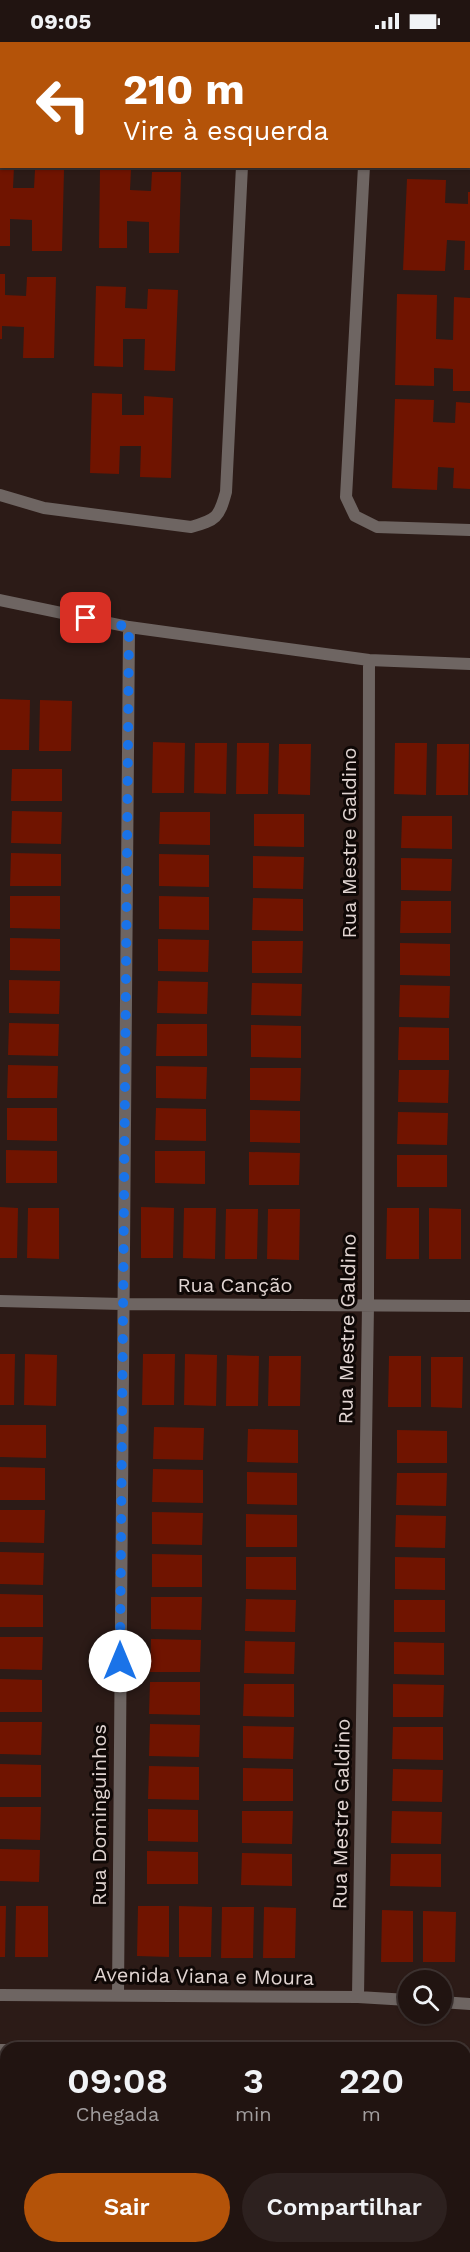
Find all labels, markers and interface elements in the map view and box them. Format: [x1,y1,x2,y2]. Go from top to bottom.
text: 09:05 [30,9,91,34]
text: 210 m [123,65,245,114]
icon: left [24,66,102,144]
text: Vire à esquerda [123,115,329,147]
pin [60,592,111,643]
icon: arrive [69,601,102,634]
street label: Rua Mestre Galdino [337,748,361,938]
street label: Rua Mestre Galdino [333,1233,361,1425]
street label: Rua Canção [177,1273,293,1297]
position arrow [88,1629,152,1693]
street label: Rua Mestre Galdino [327,1718,355,1910]
street label: Rua Dominguinhos [87,1724,111,1906]
street label: Avenida Viana e Moura [94,1962,314,1990]
map controls [398,1970,452,2024]
button: search [398,1970,452,2024]
text: 09:08 [67,2060,168,2102]
text: 3 [243,2060,264,2102]
text: 220 [339,2060,404,2102]
text: Chegada [76,2102,159,2126]
text: min [235,2102,272,2126]
text: m [362,2102,381,2126]
button: Sair [24,2173,230,2242]
button: Compartilhar [242,2173,447,2242]

